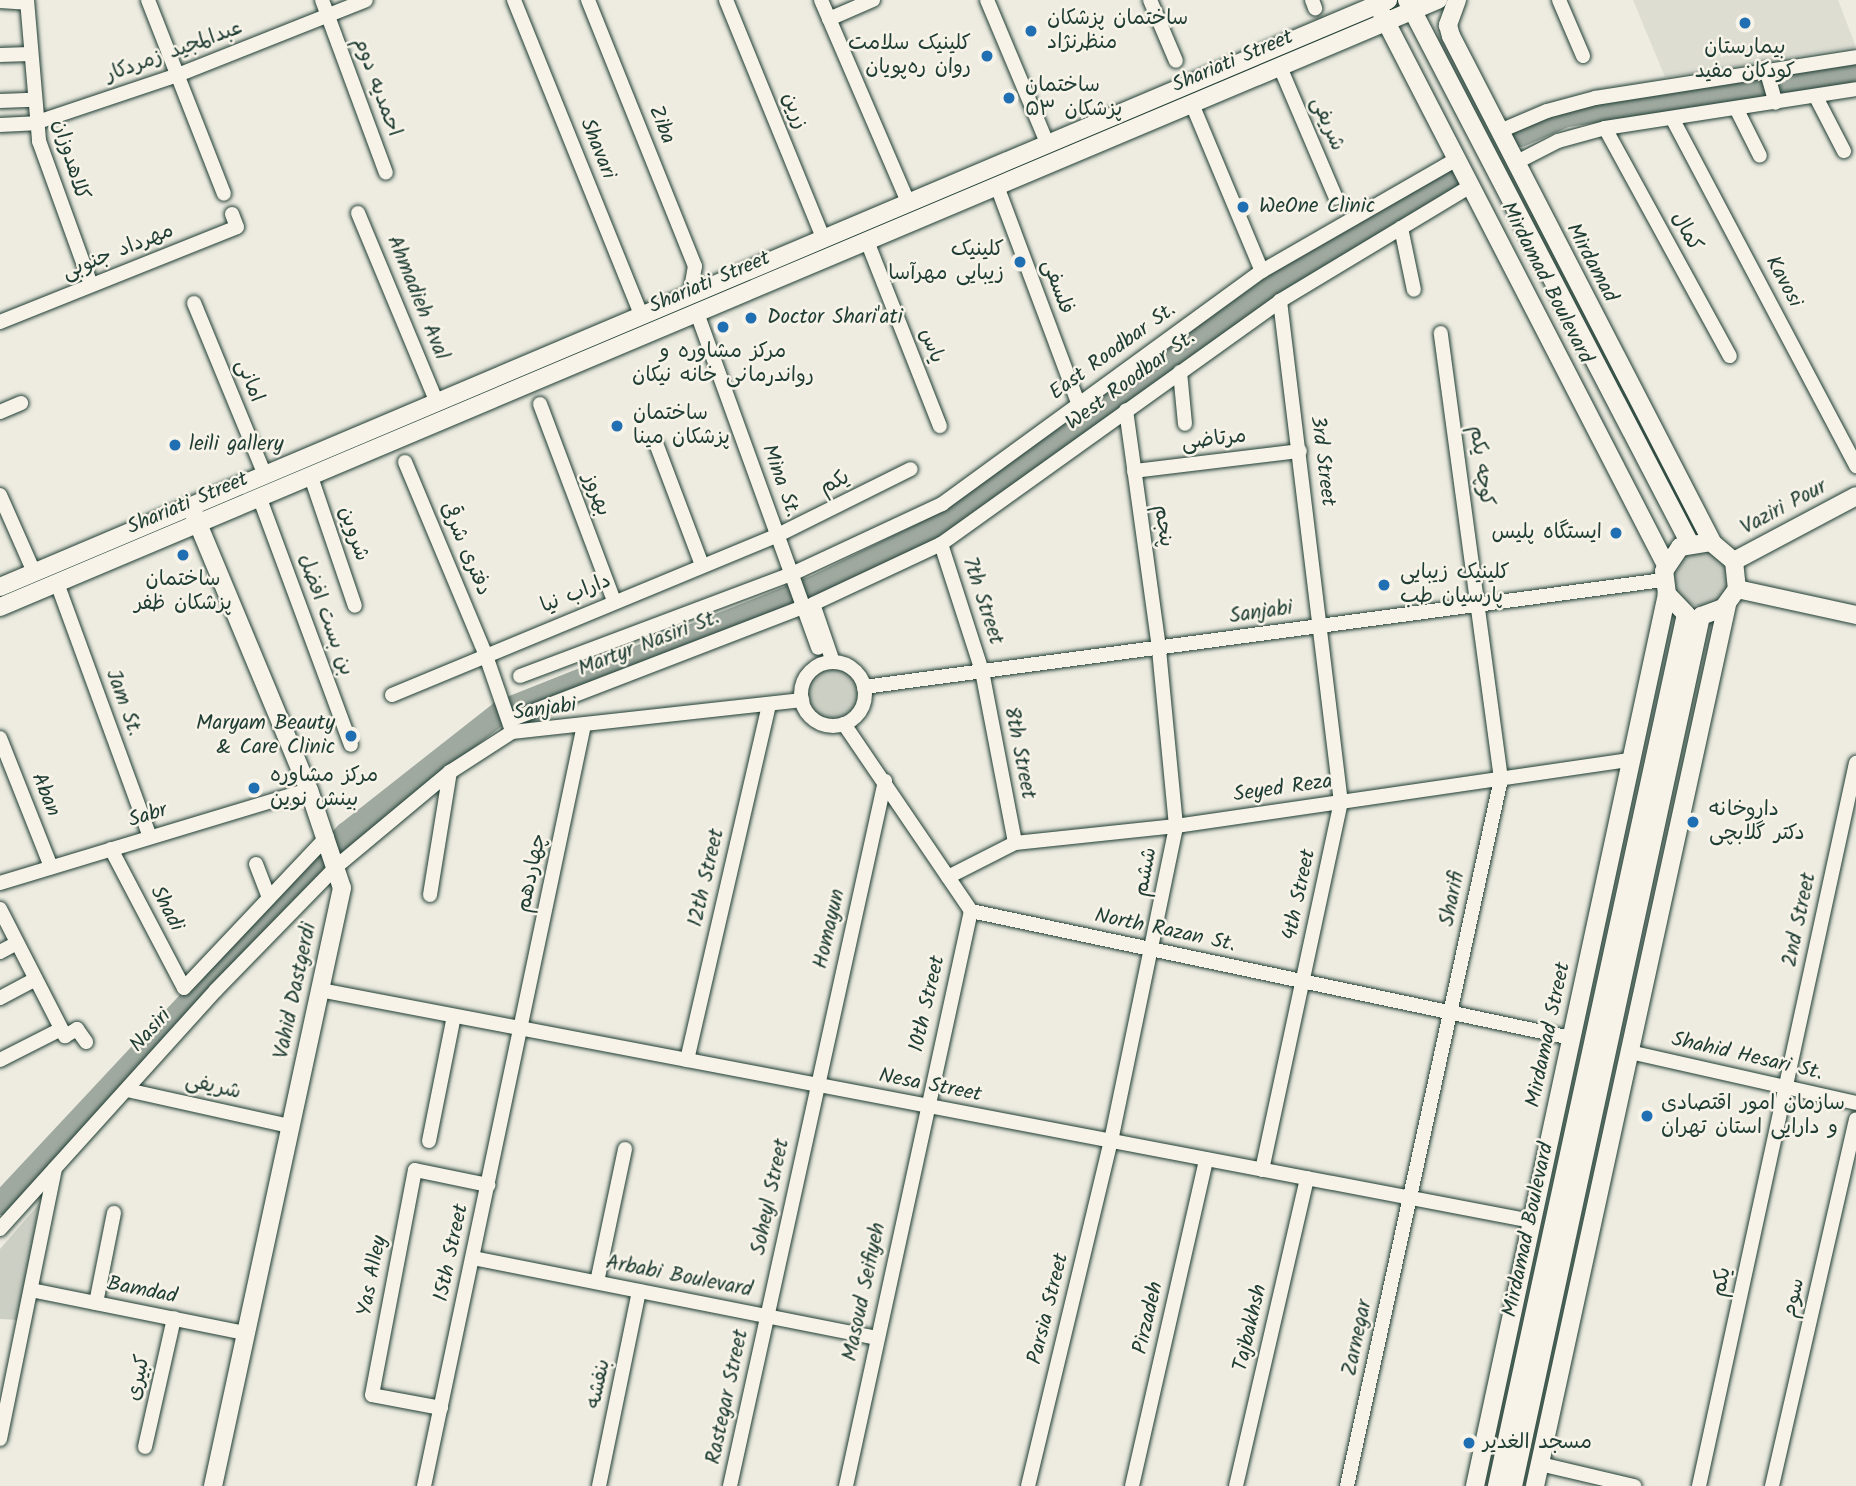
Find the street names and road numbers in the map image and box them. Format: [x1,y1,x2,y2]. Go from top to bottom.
street label: عبدالمجید زمردکار [102,16,246,88]
street label: Shariati Street [1169,25,1297,99]
street label: احمدیه دوم [347,34,407,140]
street label: زرین [775,89,813,133]
street label: شریفی [1304,93,1350,155]
street label: Ziba [642,102,680,148]
street label: Shavari [574,115,620,183]
street label: کلاهدوزان [46,117,94,203]
street label: Mirdamad Boulevard [1494,198,1598,368]
street label: کمال [1665,208,1707,256]
street label: مهرداد جنوبی [59,218,177,286]
street label: Mirdamad [1560,219,1622,307]
street label: Ahmadieh Aval [381,232,453,364]
street label: Shariati Street [646,246,774,320]
street label: Kavosi [1759,252,1807,312]
street label: فلسفی [1036,256,1078,318]
street label: East Roodbar St. [1045,298,1181,406]
street label: یاس [913,325,949,367]
street label: West Roodbar St. [1061,326,1201,436]
street label: امانی [229,356,269,406]
street label: 3rd Street [1304,414,1340,508]
street label: مرتاضی [1180,424,1248,456]
street label: کوچه یکم [1463,424,1499,508]
street label: Mina St. [755,441,805,521]
street label: یکم [816,465,854,501]
street label: Shariati Street [124,467,252,541]
street label: بهروز [576,470,616,520]
street label: Vaziri Pour [1737,475,1831,541]
street label: دفتری شرقی [434,498,496,600]
street label: شروین [332,503,374,565]
street label: پنجم [1148,503,1178,549]
street label: بن بست افضل [291,551,359,679]
street label: 7th Street [956,554,1008,648]
street label: داراب نیا [537,569,615,619]
street label: Sanjabi [1228,596,1294,630]
street label: Martyr Nasiri St. [575,605,723,683]
street label: Jam St. [99,666,147,740]
street label: Sanjabi [512,693,578,727]
street label: 8th Street [998,705,1040,801]
street label: Aban [25,769,65,821]
street label: Seyed Reza [1232,770,1334,808]
street label: Sabr [126,798,170,834]
street label: 12th Street [683,827,731,929]
street label: چهاردهم [511,831,553,915]
street label: ششم [1129,845,1163,899]
street label: 4th Street [1278,847,1322,943]
street label: Sharifi [1435,869,1471,929]
street label: 2nd Street [1778,871,1822,969]
street label: Shadi [144,882,188,936]
street label: Homayun [809,887,851,971]
street label: North Razan St. [1092,904,1238,958]
street label: Vahid Dastgerdi [269,921,323,1061]
street label: 10th Street [905,953,951,1055]
street label: Mirdamad Street [1521,960,1577,1110]
street label: Nasiri [125,1004,177,1058]
street label: Shahid Hesari St. [1669,1027,1825,1087]
street label: Nesa Street [876,1064,984,1108]
street label: شریفی [183,1068,243,1106]
street label: Soheyl Street [746,1137,796,1257]
street label: Mirdamad Boulevard [1498,1140,1560,1320]
street label: 15th Street [429,1202,475,1304]
street label: Masoud Seifiyeh [838,1220,892,1364]
street label: Yas Alley [353,1234,393,1318]
street label: Arbabi Boulevard [604,1250,754,1304]
street label: Parsia Street [1023,1251,1075,1367]
street label: یکم [1707,1265,1737,1299]
street label: Bamdad [105,1272,179,1310]
street label: سوم [1777,1276,1811,1320]
street label: Pirzadeh [1128,1279,1170,1357]
street label: Tajbakhsh [1229,1282,1273,1374]
street label: Zarnegar [1338,1298,1378,1378]
street label: Rastegar Street [701,1327,755,1467]
street label: کبیری [122,1353,156,1403]
street label: بنفشه [581,1357,617,1411]

